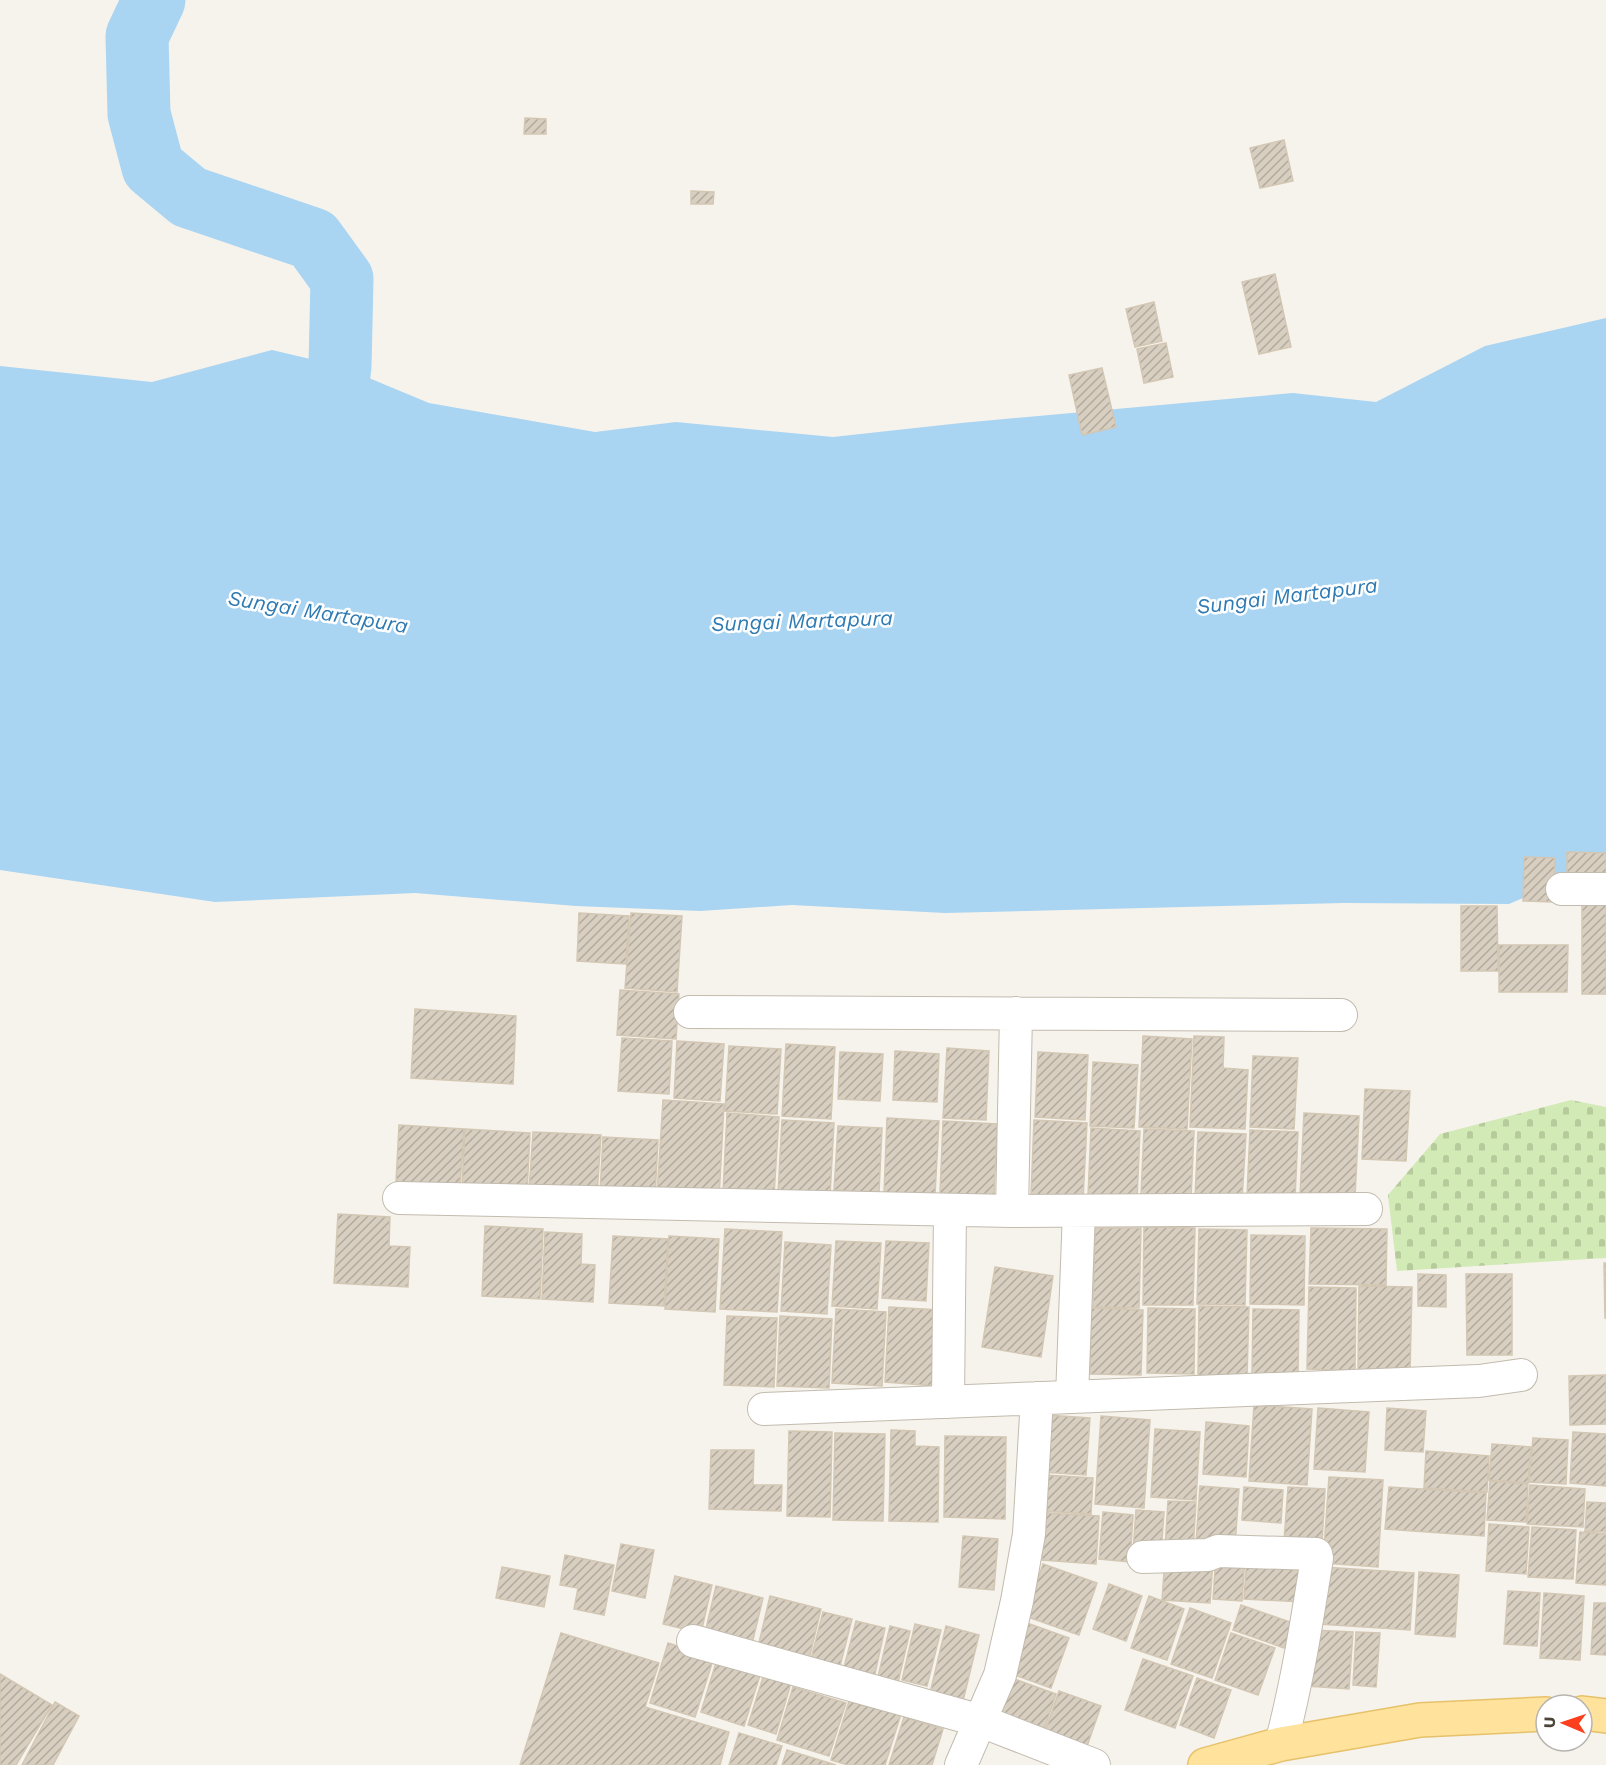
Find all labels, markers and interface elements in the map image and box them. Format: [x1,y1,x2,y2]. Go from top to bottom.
water label: Sungai Martapura [1195,572,1379,619]
water label: Sungai Martapura [226,585,410,638]
water label: Sungai Martapura [711,605,893,636]
north arrow [1534,1693,1594,1753]
text: U [1540,1716,1559,1729]

